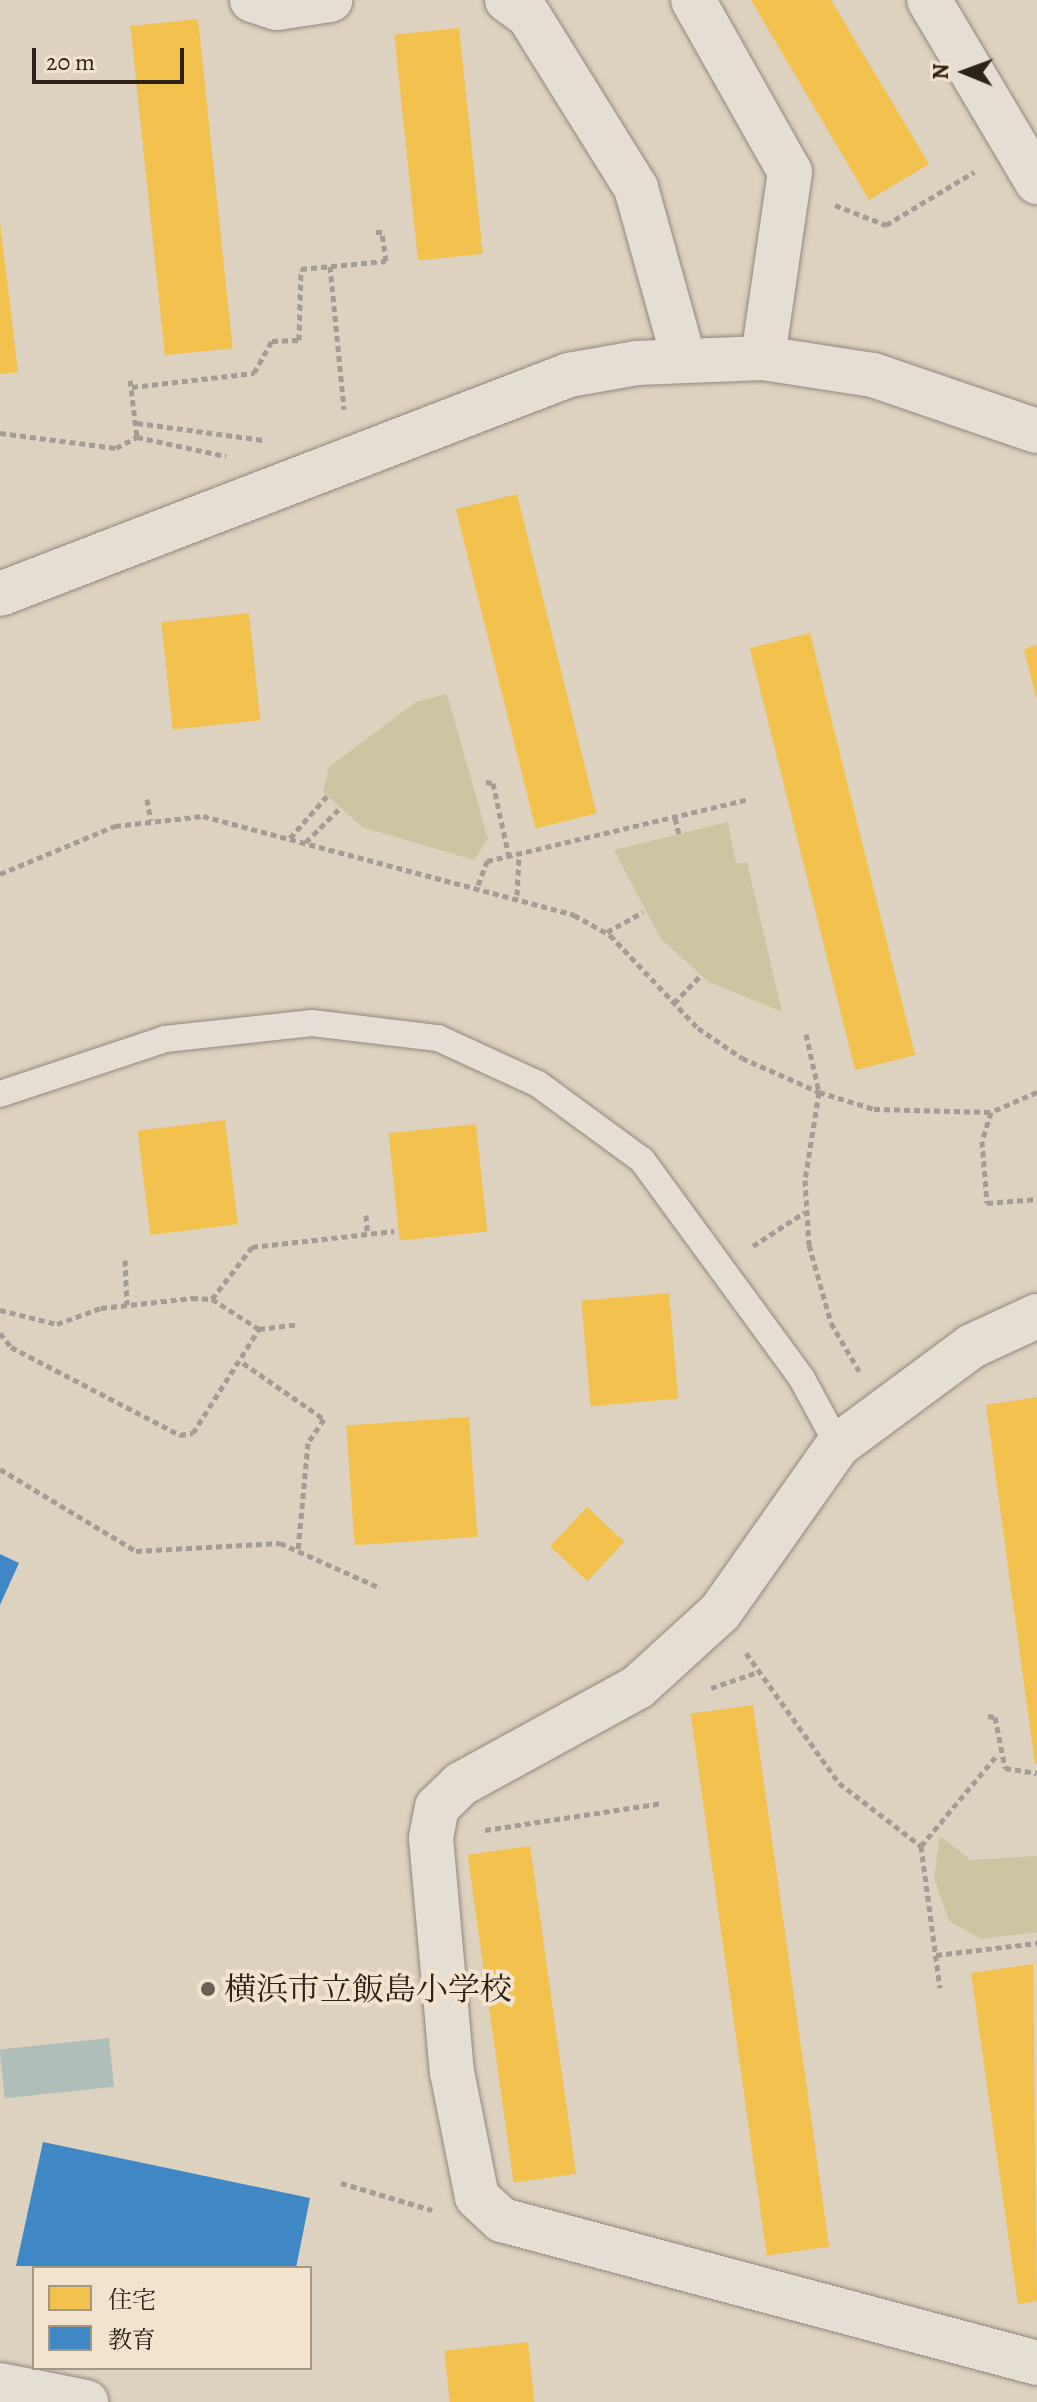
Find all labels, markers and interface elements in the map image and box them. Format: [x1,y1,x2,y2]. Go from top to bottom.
scale bar [36,32,188,82]
north arrow [925,32,1005,112]
text: 20 m [46,46,95,78]
text: N [926,63,956,80]
place label: 横浜市立飯島小学校 [224,1970,512,2008]
marker: 横浜市立飯島小学校 [199,1980,217,1998]
legend [32,2266,312,2370]
text: 住宅 [108,2284,156,2316]
text: 教育 [108,2324,156,2356]

